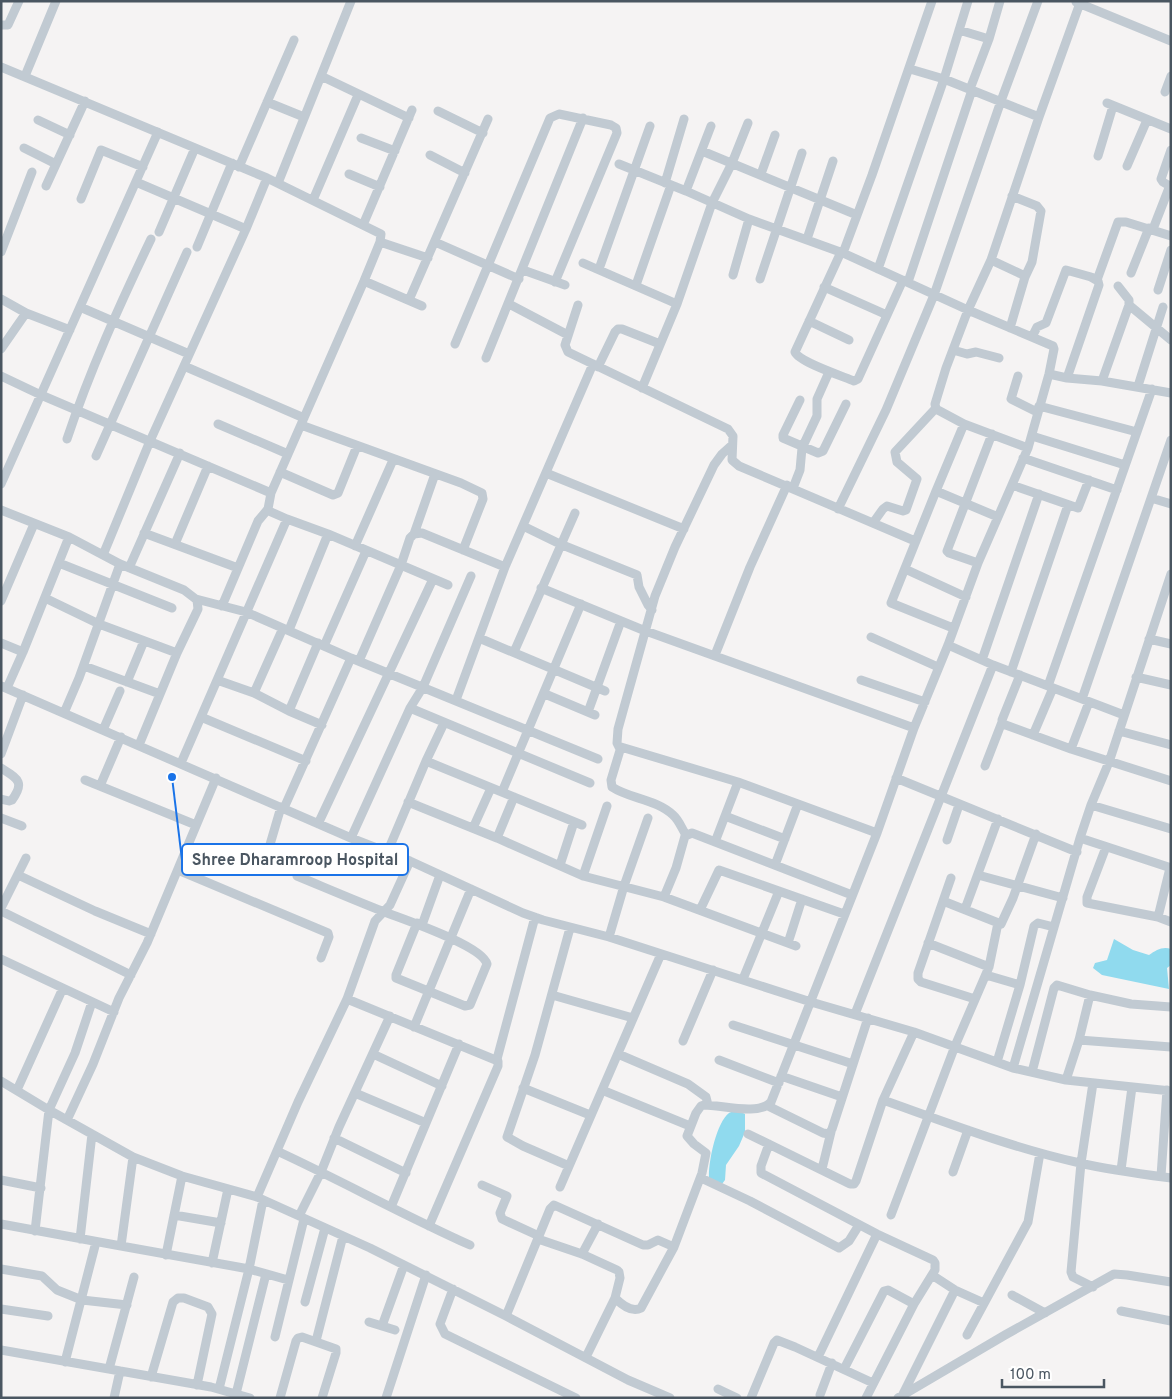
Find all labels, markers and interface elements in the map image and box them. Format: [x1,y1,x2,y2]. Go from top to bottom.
callout: Shree Dharamroop Hospital [182,844,408,875]
text: Shree Dharamroop Hospital [192,851,398,871]
scale bar [1002,1356,1104,1388]
text: 100 m [1010,1366,1051,1385]

